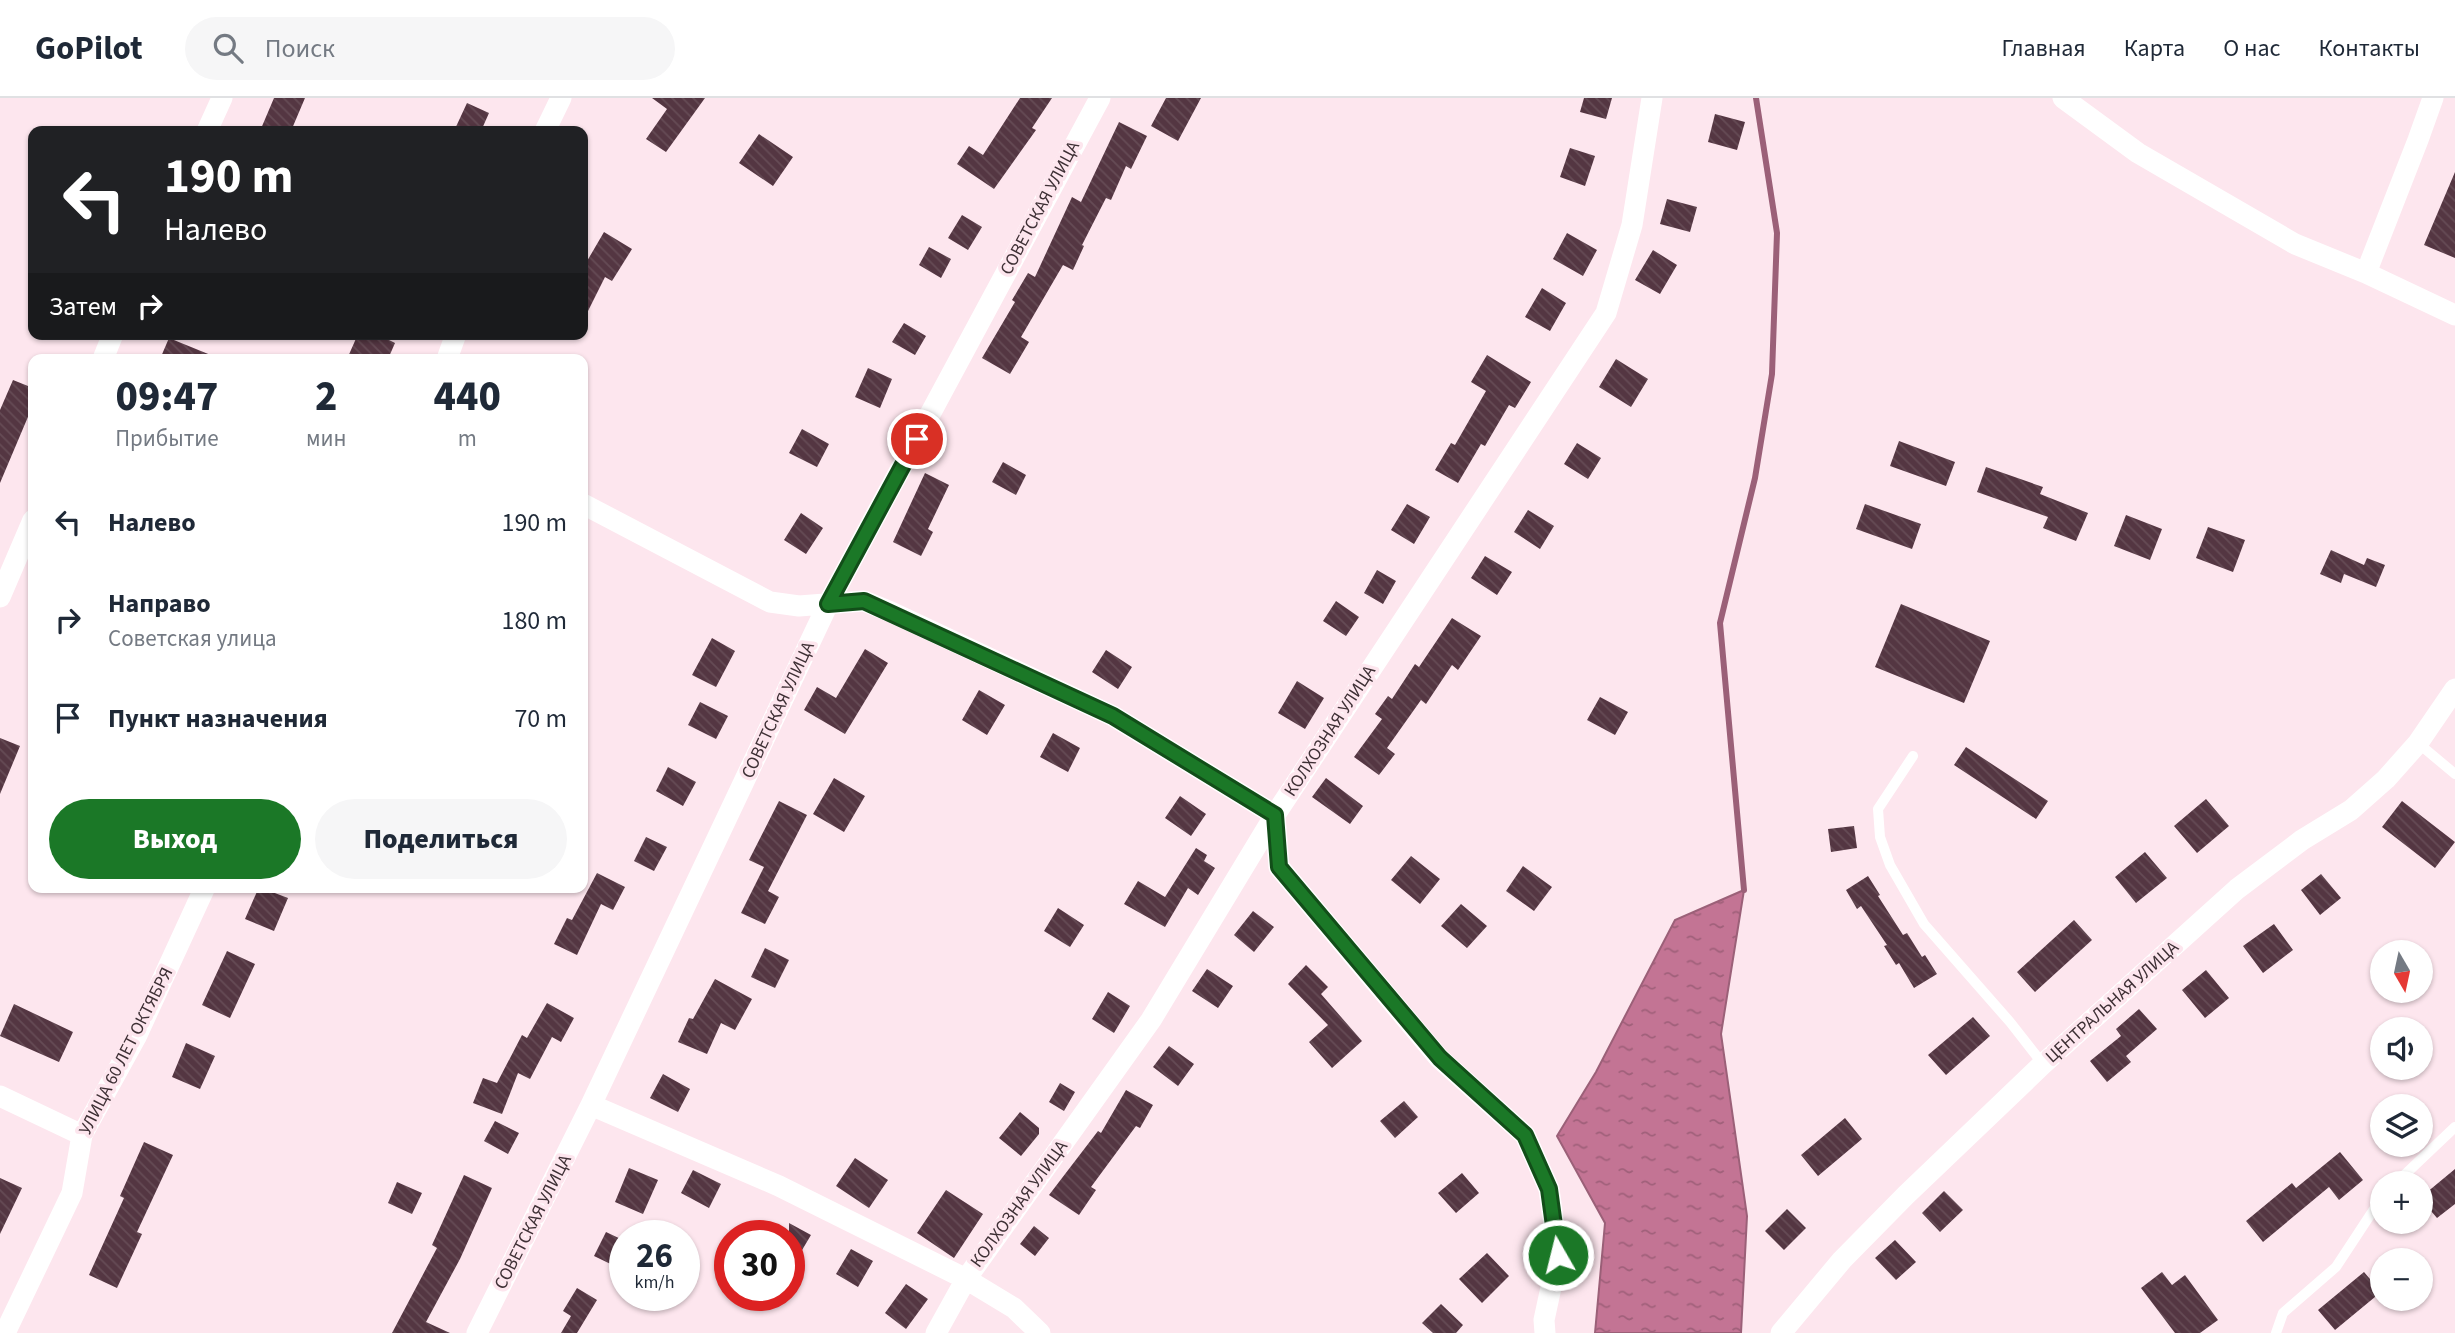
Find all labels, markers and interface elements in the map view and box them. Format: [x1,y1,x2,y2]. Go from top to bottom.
search box [185,17,675,80]
text: GoPilot [35,25,143,72]
icon: search [209,29,247,67]
text: Поиск [265,30,335,67]
text: Главная [2001,31,2086,66]
text: Карта [2124,31,2185,66]
text: О нас [2223,31,2280,66]
text: Контакты [2318,31,2420,66]
street label: СОВЕТСКАЯ УЛИЦА [994,137,1086,279]
text: 190 m [164,142,293,212]
icon: left [49,154,140,245]
text: Налево [164,207,267,253]
icon: right [131,287,169,325]
text: Затем [49,288,117,325]
text: 09:47 [116,367,218,427]
text: 2 [315,367,337,427]
text: 440 [434,367,501,427]
pin [887,409,947,469]
icon: arrive [898,420,936,458]
text: Прибытие [115,422,219,455]
text: мин [306,422,346,455]
text: m [458,422,477,455]
icon: left [49,503,87,541]
text: Налево [108,504,196,541]
text: 190 m [501,504,567,541]
text: Направо [108,585,211,622]
icon: right [49,601,87,639]
text: 180 m [501,602,567,639]
text: Советская улица [108,622,277,655]
street label: СОВЕТСКАЯ УЛИЦА [735,637,821,782]
street label: КОЛХОЗНАЯ УЛИЦА [1278,660,1382,801]
icon: arrive [49,699,87,737]
text: Пункт назначения [108,700,328,737]
text: 70 m [514,700,567,737]
button: Выход [49,799,301,879]
button: Поделиться [315,799,567,879]
street label: ЦЕНТРАЛЬНАЯ УЛИЦА [2040,935,2184,1069]
north arrow [2370,940,2432,1003]
map controls [2370,940,2433,1311]
street label: УЛИЦА 60 ЛЕТ ОКТЯБРЯ [73,963,179,1139]
button: sound [2370,1017,2433,1080]
button: layers [2370,1094,2433,1157]
street label: КОЛХОЗНАЯ УЛИЦА [964,1135,1074,1273]
street label: СОВЕТСКАЯ УЛИЦА [488,1150,578,1294]
button: + [2370,1171,2433,1234]
position arrow [1521,1218,1595,1292]
speed limit sign: 30 [714,1220,805,1311]
text: 26 [636,1231,673,1281]
button: − [2370,1248,2433,1311]
text: km/h [635,1270,674,1295]

